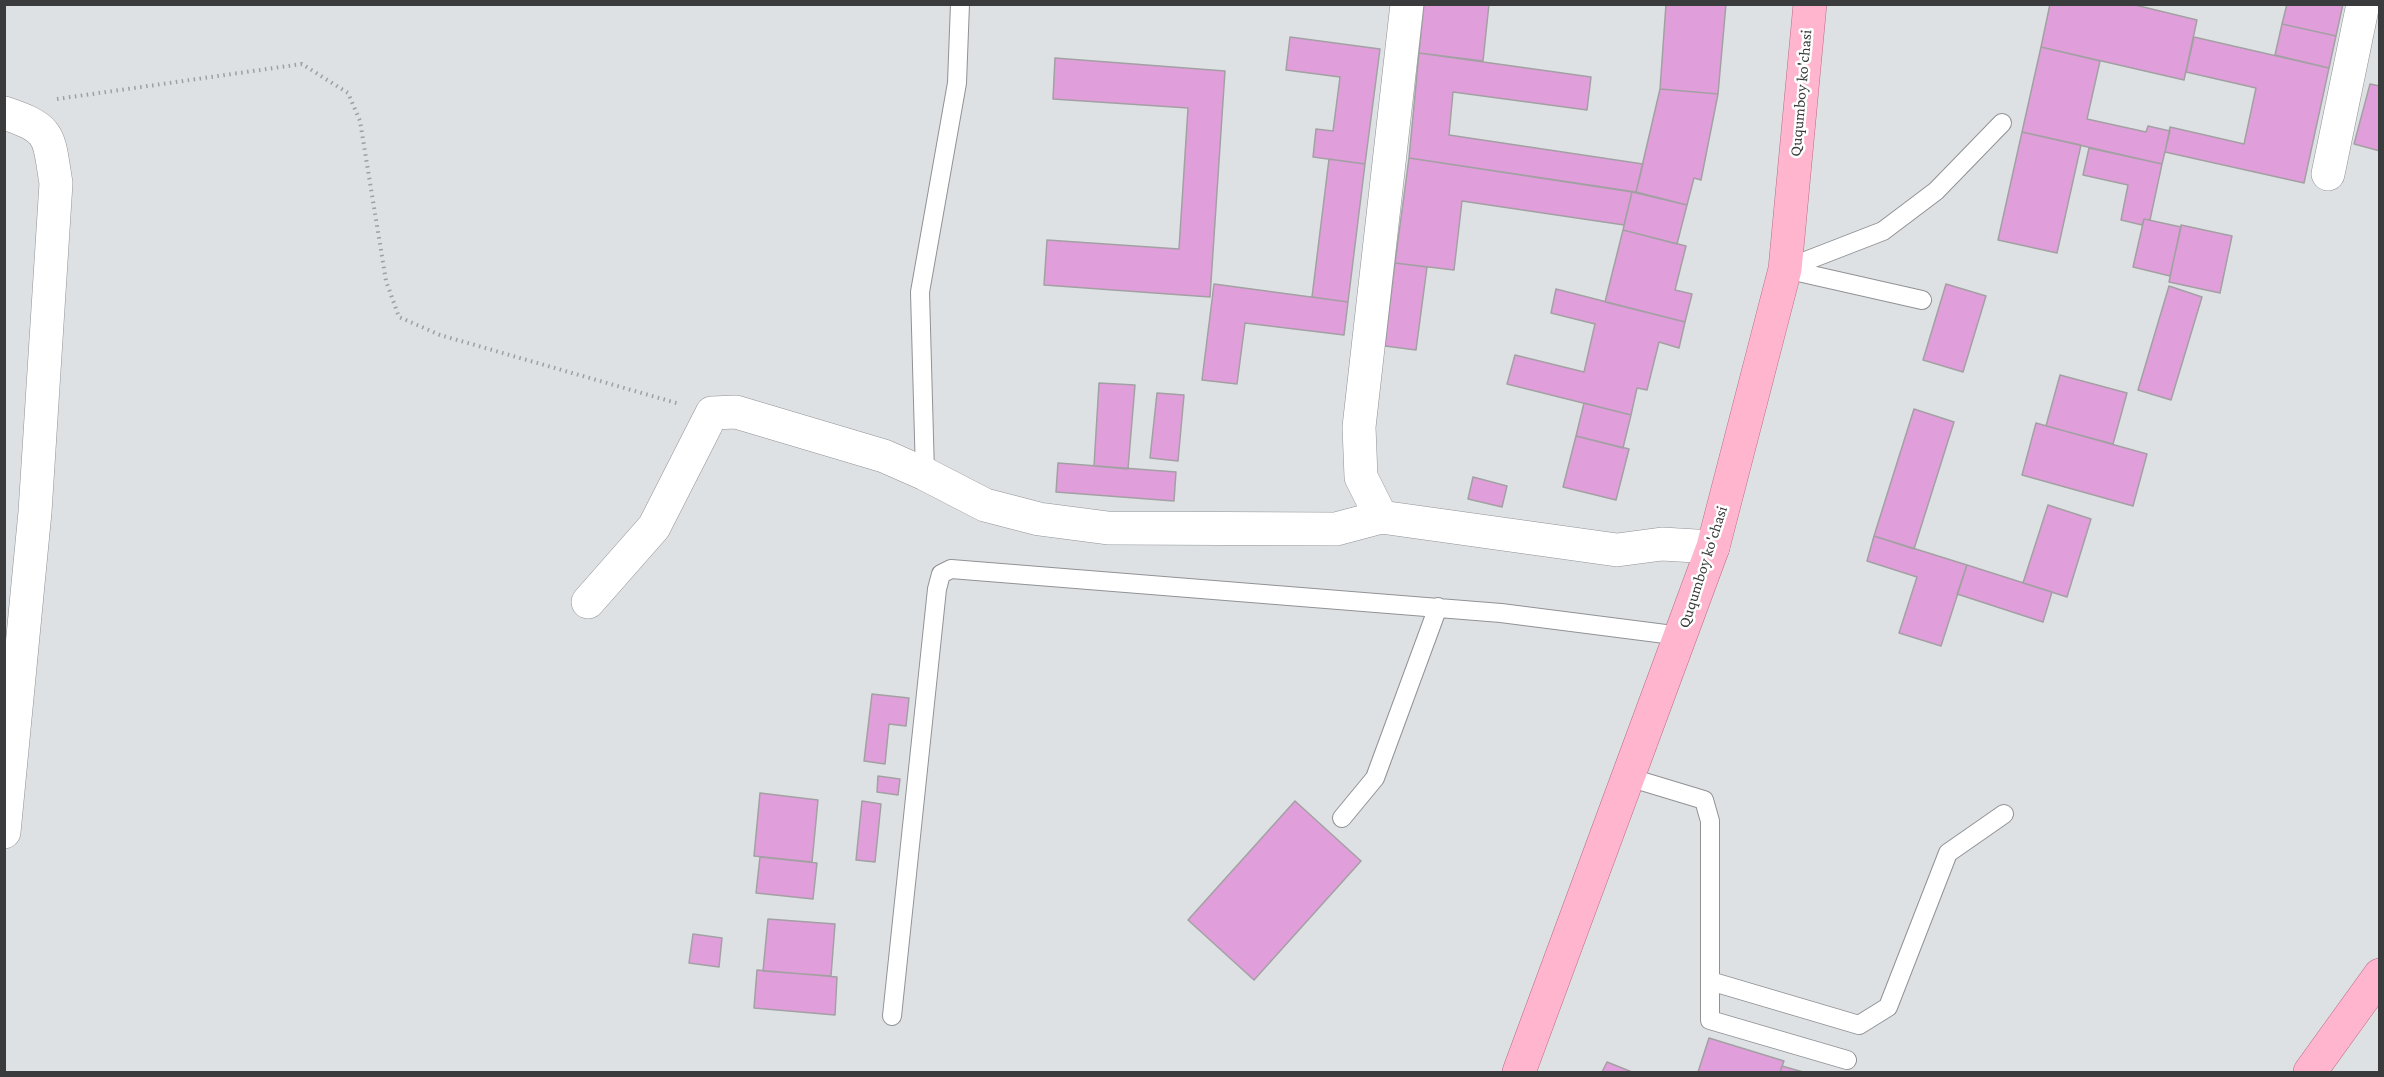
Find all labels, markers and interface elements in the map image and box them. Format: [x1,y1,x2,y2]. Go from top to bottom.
street label: Ququmboy ko'chasi [1786,29,1816,157]
street label: Ququmboy ko'chasi [1674,503,1732,631]

